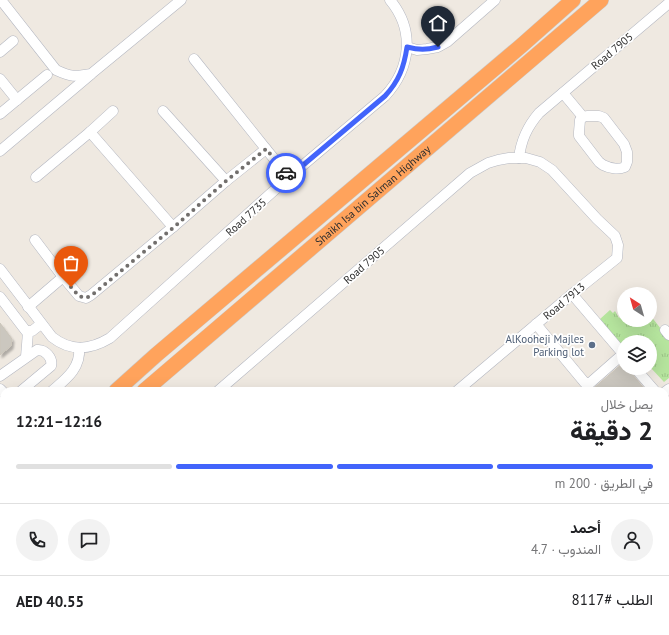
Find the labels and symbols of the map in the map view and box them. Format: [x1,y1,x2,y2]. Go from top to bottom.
pin [421,6,455,47]
street label: Road 7905 [588,29,636,73]
street label: Shaikh Isa bin Salman Highway [312,141,434,249]
courier [266,153,306,193]
street label: Road 7735 [223,195,269,239]
street label: Road 7905 [340,243,388,287]
pin [54,246,88,287]
street label: Road 7913 [540,279,588,323]
north arrow [617,287,657,327]
place label: AlKooheji Majles Parking lot [505,332,584,359]
marker: AlKooheji Majles Parking lot [587,340,597,350]

